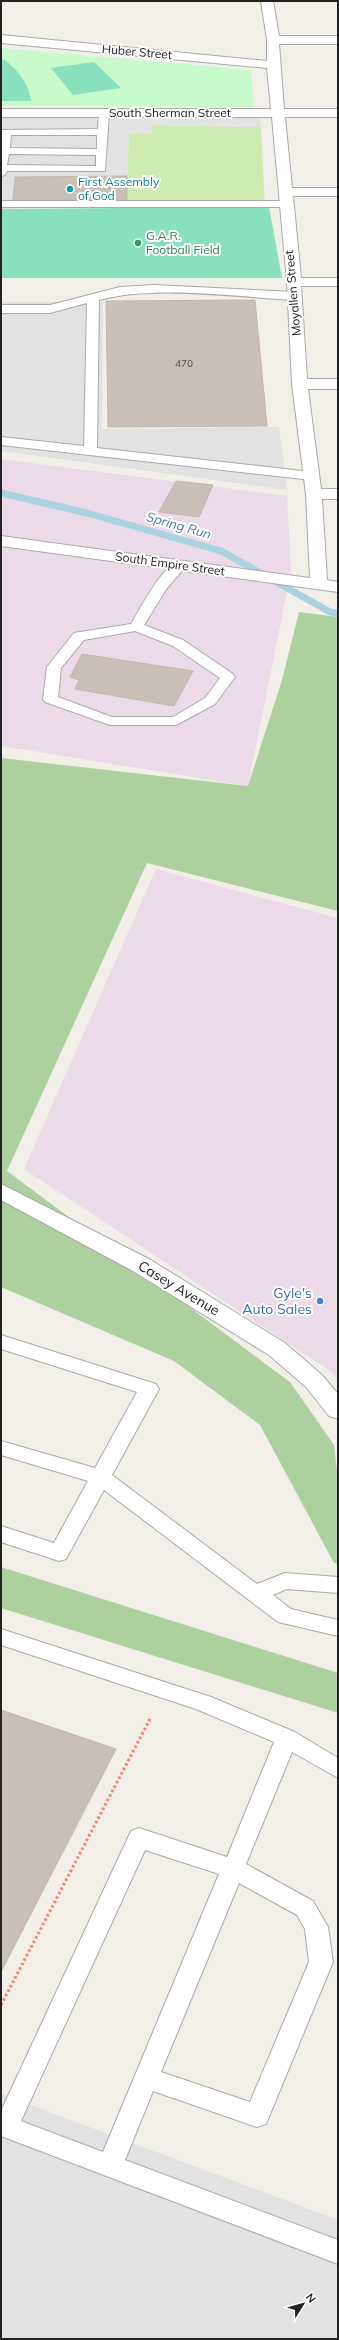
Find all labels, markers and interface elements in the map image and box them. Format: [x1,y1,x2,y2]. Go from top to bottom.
street label: Huber Street [101,41,173,62]
street label: South Sherman Street [109,105,231,120]
place label: First Assembly of God [78,174,160,203]
marker: First Assembly of God [65,184,75,194]
place label: G.A.R. Football Field [146,228,220,257]
marker: G.A.R. Football Field [133,238,143,248]
street label: Moyallen Street [281,249,304,337]
house number: 470 [175,357,193,370]
water label: Spring Run [145,508,213,542]
street label: South Empire Street [114,548,226,579]
street label: Casey Avenue [135,1257,223,1319]
place label: Gyle's Auto Sales [242,1284,312,1318]
marker: Gyle's Auto Sales [315,1296,325,1306]
north arrow [283,2284,323,2324]
text: N [303,2290,319,2306]

